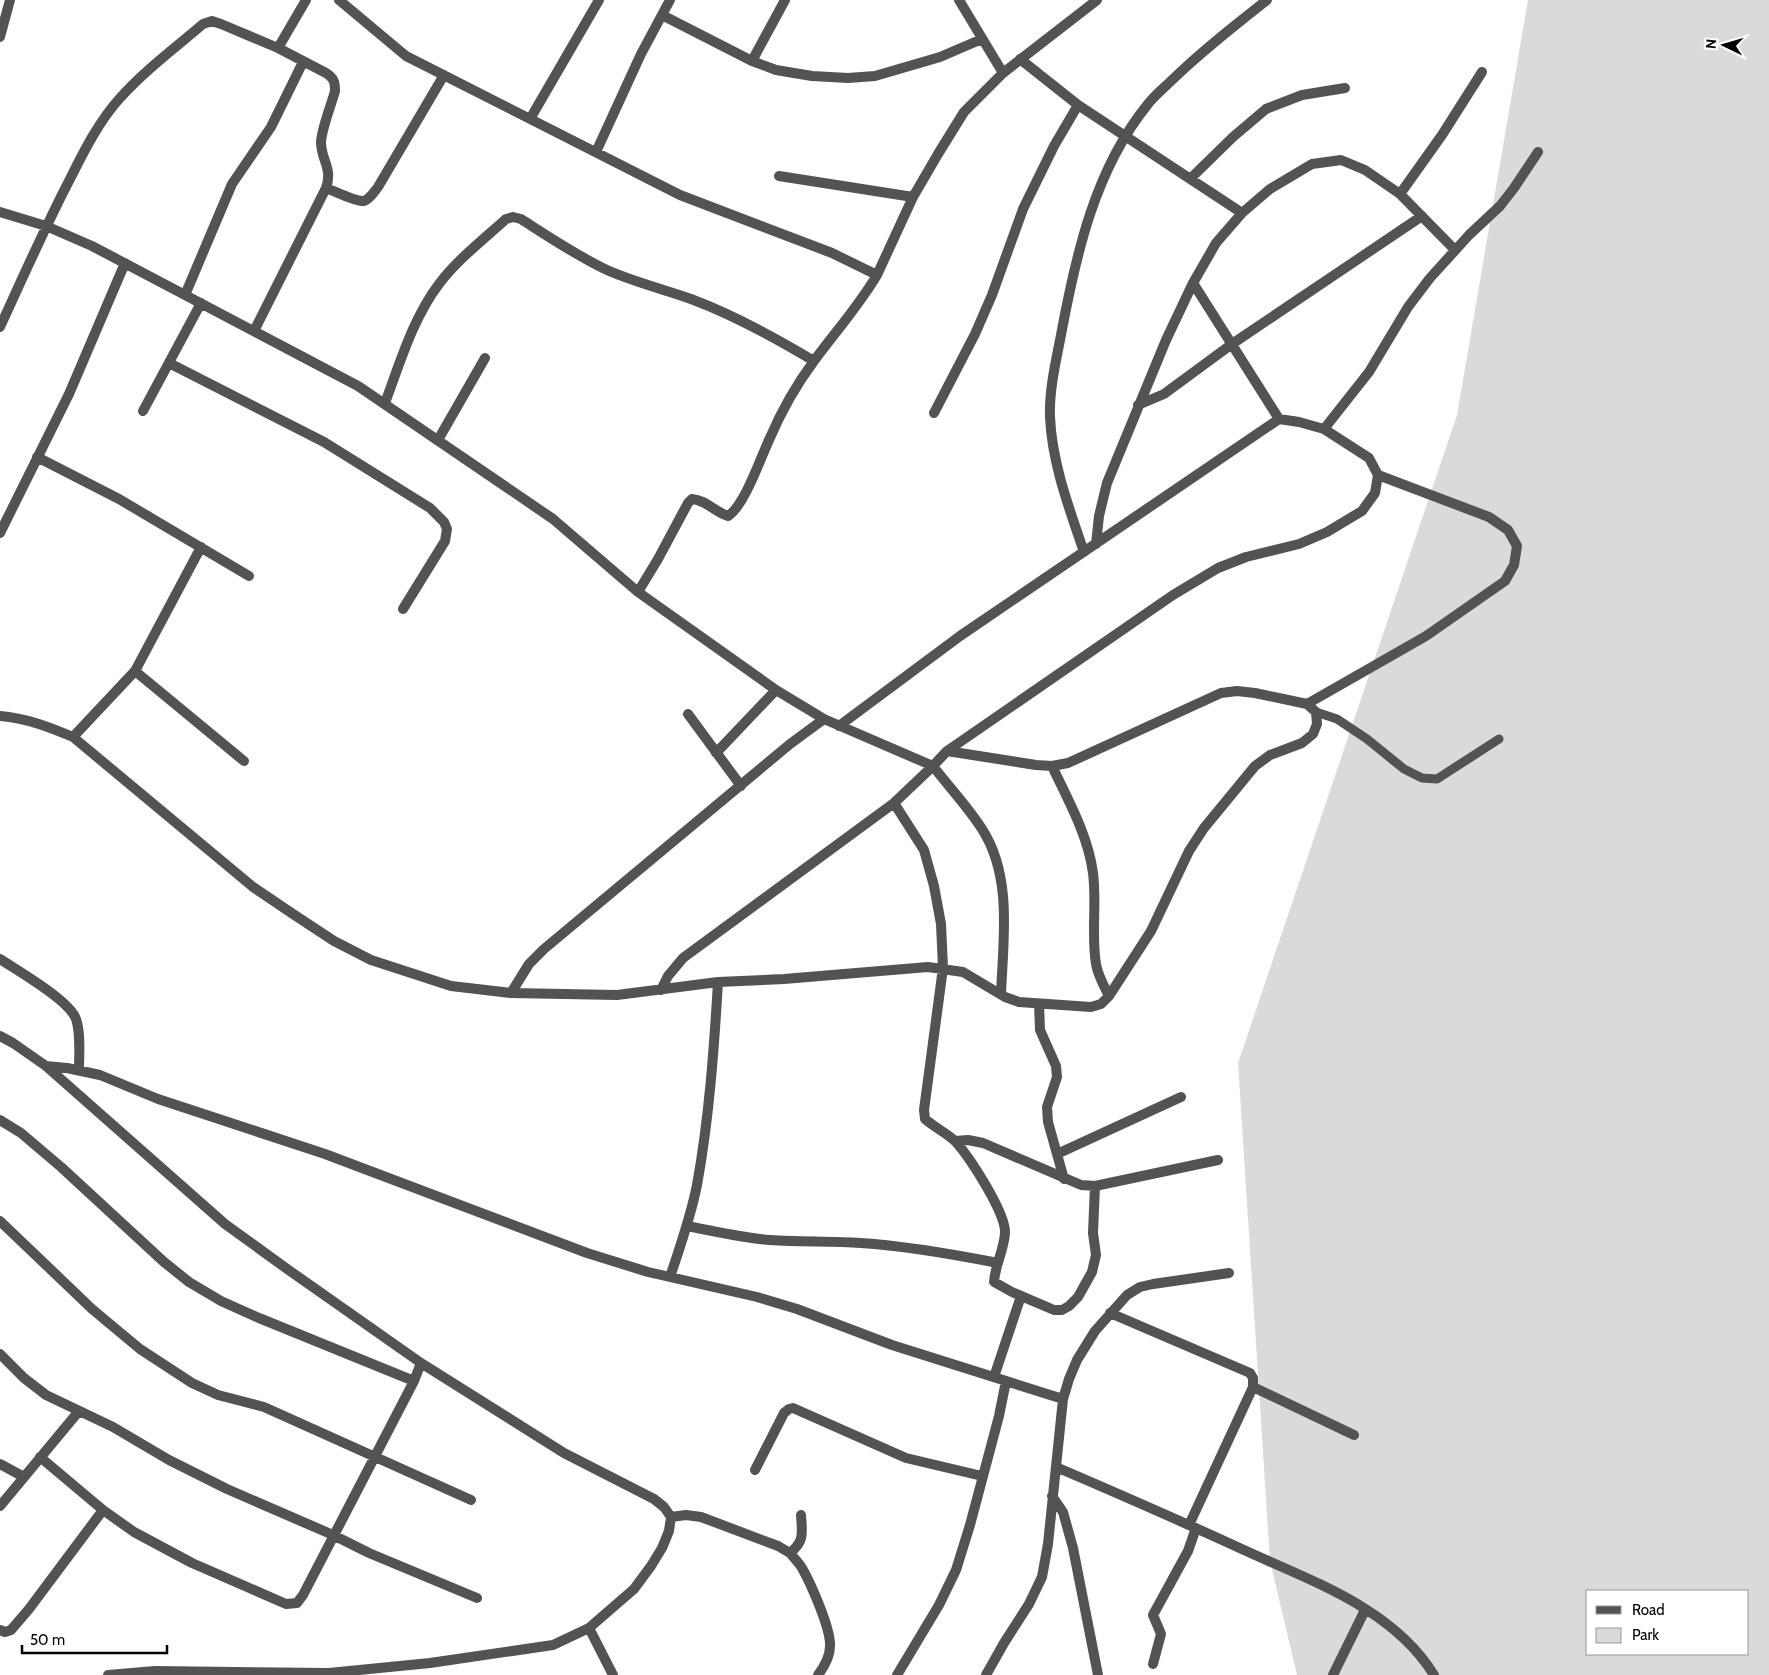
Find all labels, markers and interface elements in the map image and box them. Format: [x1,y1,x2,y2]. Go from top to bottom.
north arrow [1699,20,1749,70]
text: N [1702,38,1720,50]
legend [1586,1590,1749,1655]
text: Road [1632,1601,1665,1619]
scale bar [22,1622,168,1654]
text: Park [1632,1626,1659,1644]
text: 50 m [30,1631,65,1649]

